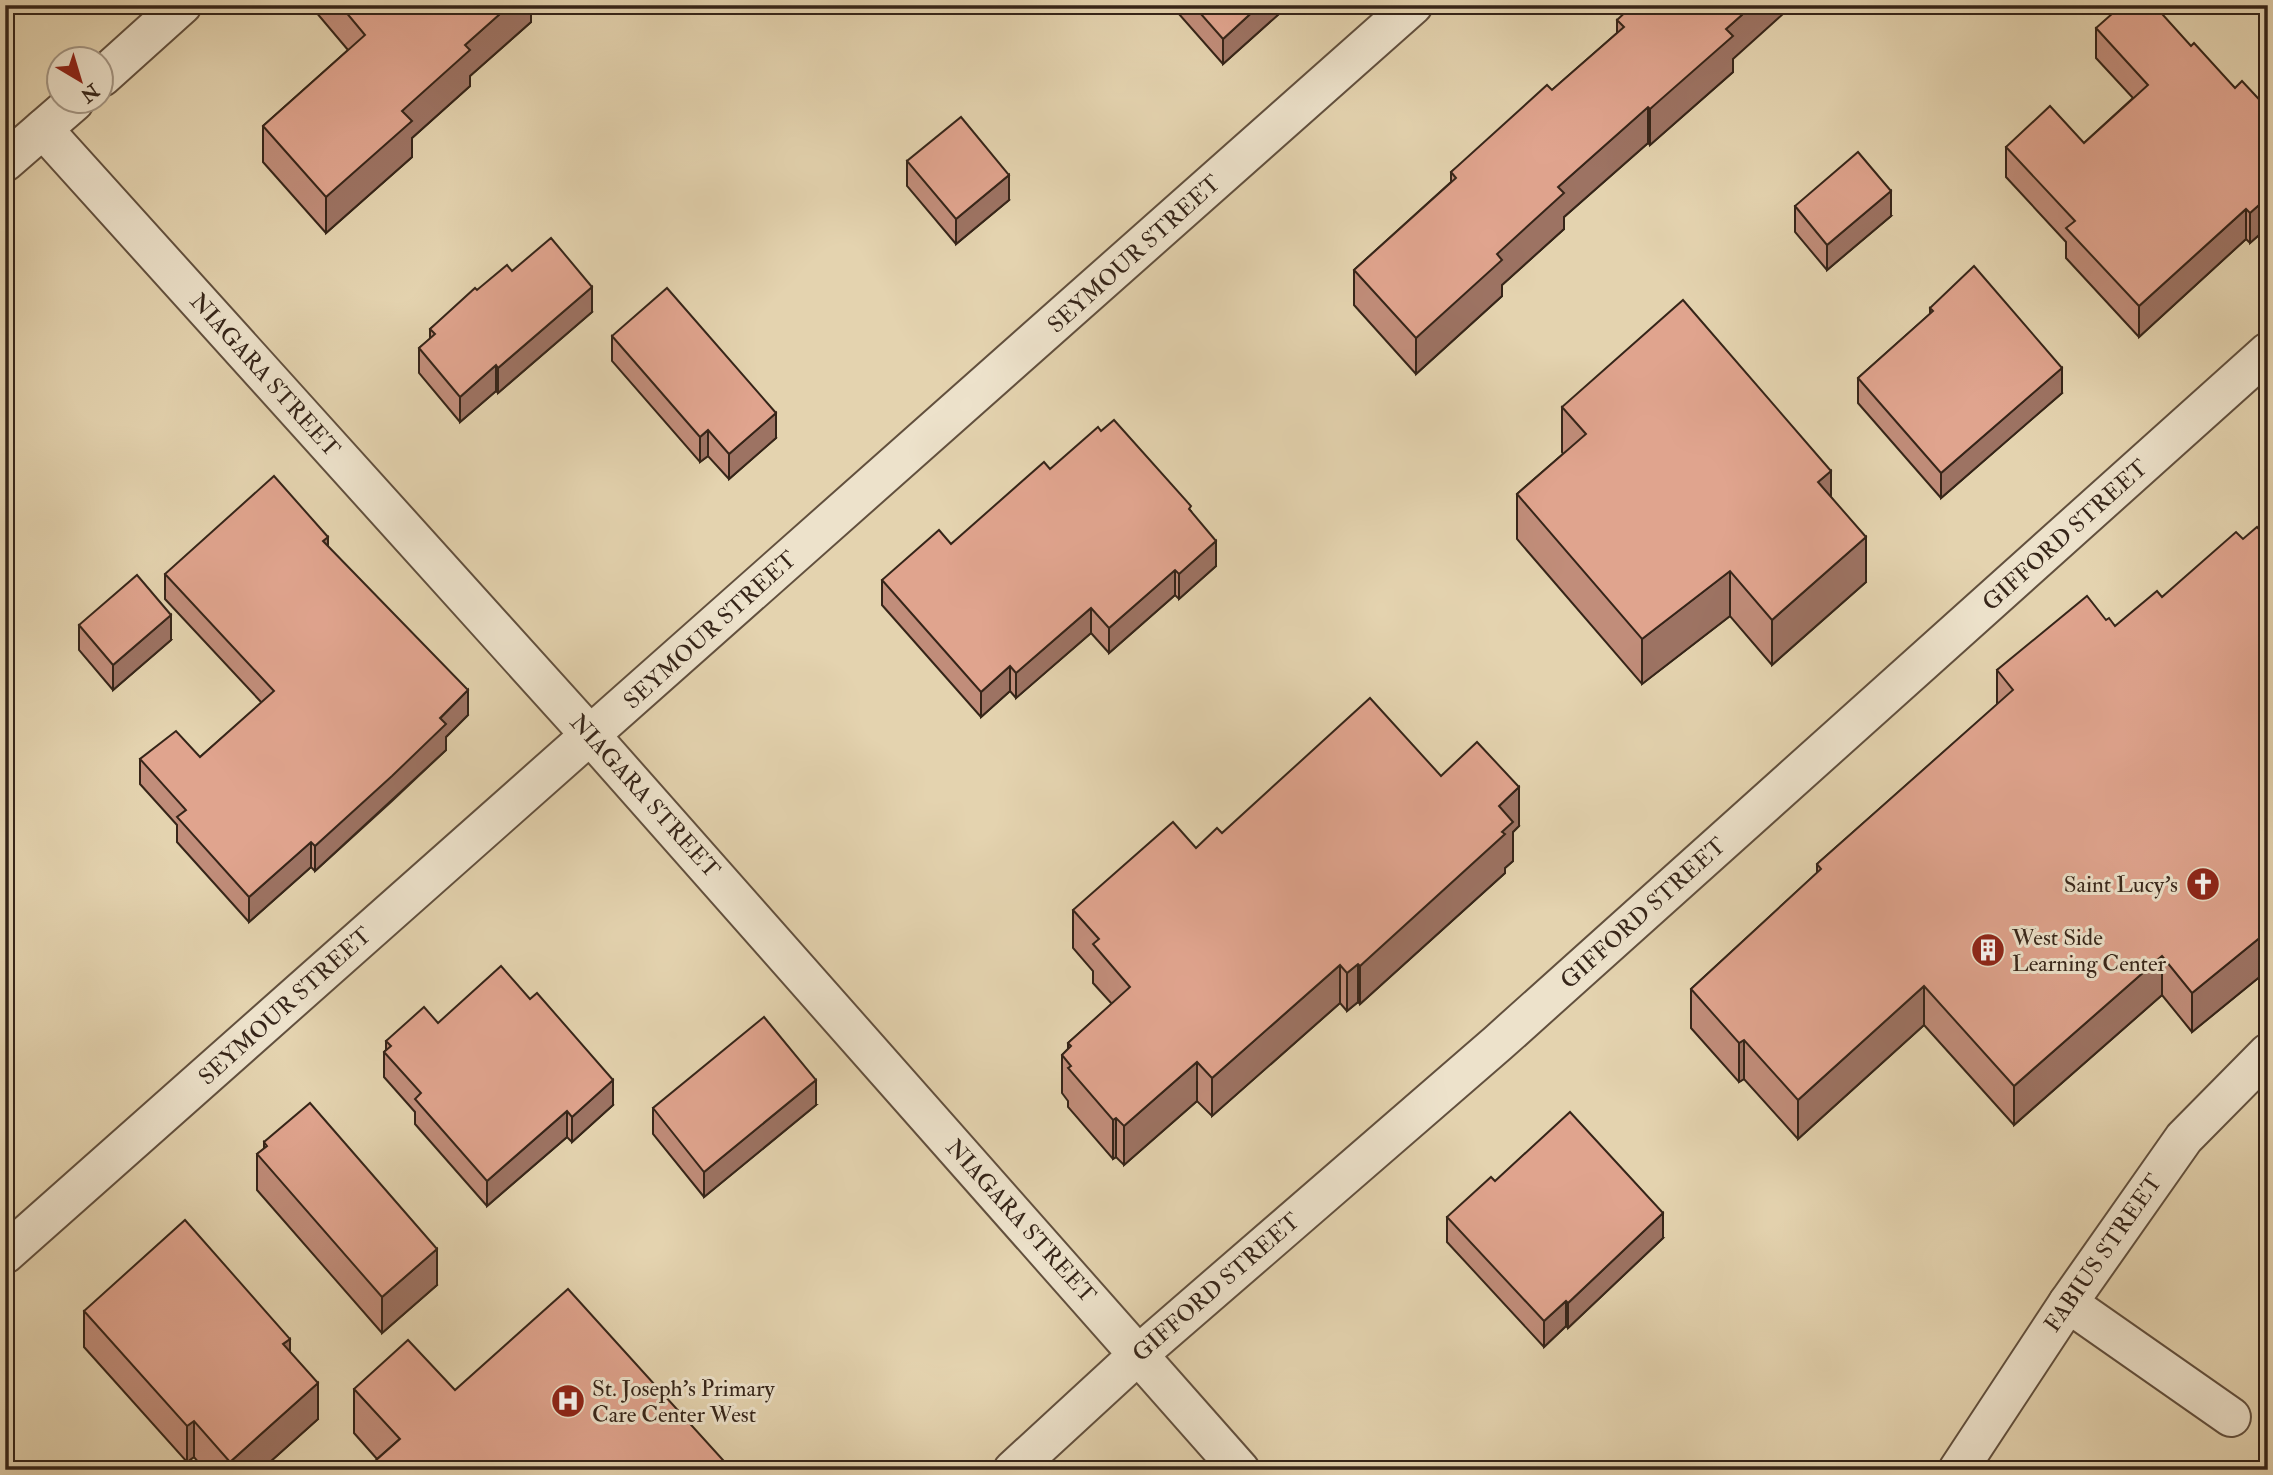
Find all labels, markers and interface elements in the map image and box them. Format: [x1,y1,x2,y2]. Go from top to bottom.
north arrow [46,46,116,116]
text: N [75,77,105,108]
street label: SEYMOUR STREET [1042,169,1226,339]
street label: NIAGARA STREET [184,287,346,463]
street label: GIFFORD STREET [1976,453,2154,617]
street label: SEYMOUR STREET [618,545,802,715]
street label: NIAGARA STREET [564,708,726,884]
street label: GIFFORD STREET [1554,831,1732,995]
church icon: Saint Lucy's [2184,865,2222,903]
place label: Saint Lucy's [2064,870,2178,899]
street label: SEYMOUR STREET [193,921,377,1091]
place label: West Side Learning Center [2011,923,2167,978]
building icon: West Side Learning Center [1969,931,2007,969]
street label: NIAGARA STREET [940,1133,1102,1309]
street label: FABIUS STREET [2038,1168,2168,1338]
street label: GIFFORD STREET [1126,1206,1306,1368]
place label: St. Joseph's Primary Care Center West [592,1374,776,1429]
hospital icon: St. Joseph's Primary Care Center West [549,1382,587,1420]

